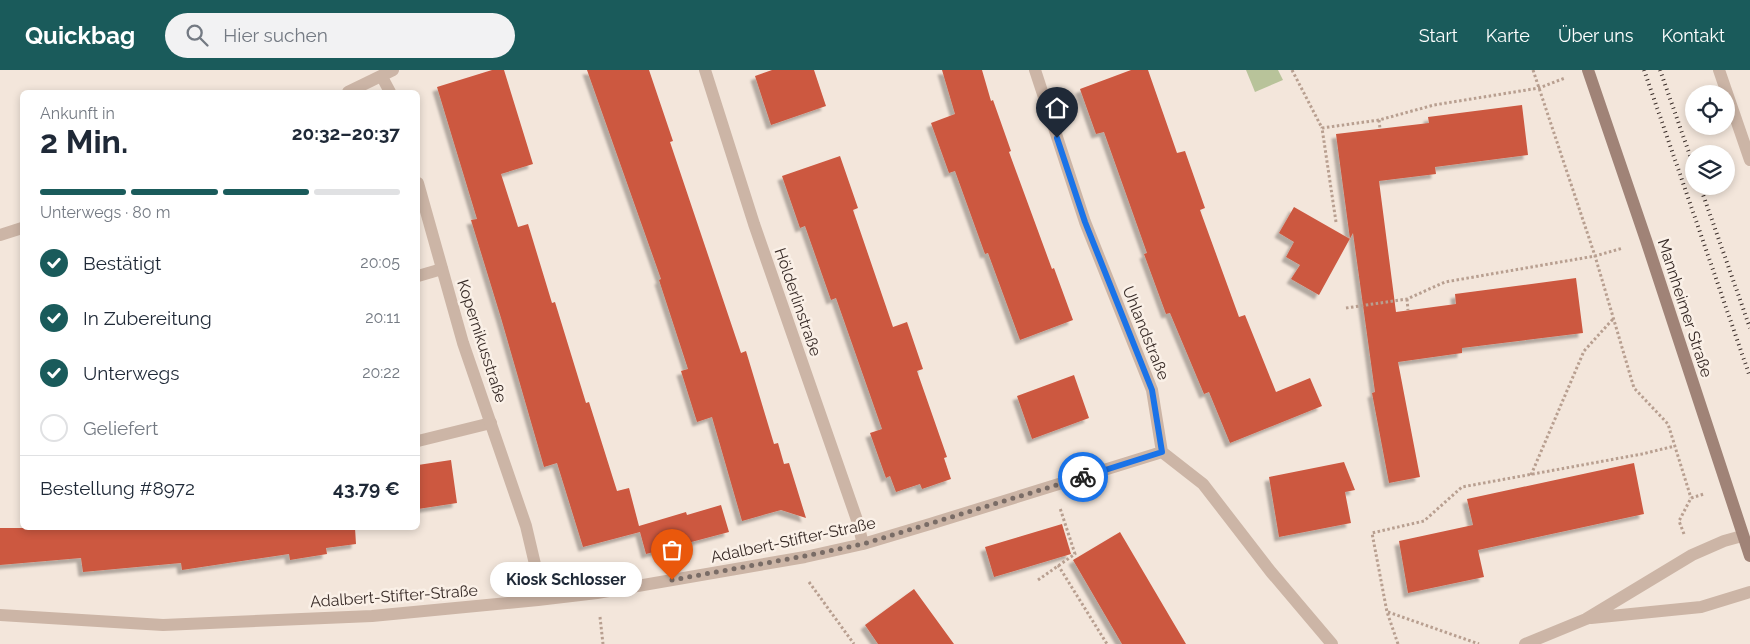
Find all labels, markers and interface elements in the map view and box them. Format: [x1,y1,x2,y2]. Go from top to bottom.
search box [165,13,515,58]
text: Quickbag [25,21,135,50]
icon: search [183,21,211,49]
text: Hier suchen [223,24,328,46]
text: Start [1419,25,1458,46]
text: Karte [1486,25,1530,46]
text: Über uns [1558,25,1633,46]
text: Kontakt [1661,25,1725,46]
map controls [1685,85,1735,195]
button: locate [1685,85,1735,135]
pin [1036,87,1078,138]
icon: home [1043,94,1071,122]
text: Ankunft in [40,104,115,123]
text: 20:32–20:37 [292,122,400,144]
text: 2 Min. [40,123,128,160]
button: layers [1685,145,1735,195]
text: Unterwegs · 80 m [40,203,170,222]
street label: Mannheimer Straße [1654,236,1716,380]
street label: Hölderlinstraße [771,245,825,359]
icon: check [40,249,68,277]
text: Bestätigt [83,252,161,274]
text: 20:05 [360,253,400,272]
street label: Kopernikusstraße [453,277,511,405]
street label: Uhlandstraße [1119,283,1173,383]
icon: check [40,304,68,332]
text: In Zubereitung [83,307,212,329]
text: 20:11 [365,308,400,327]
icon: check [40,359,68,387]
text: Unterwegs [83,362,179,384]
text: 20:22 [362,363,400,382]
text: Geliefert [83,417,158,439]
courier [1058,452,1108,502]
icon: bike [1069,463,1097,491]
text: Bestellung #8972 [40,477,195,499]
text: 43.79 € [333,477,400,499]
street label: Adalbert-Stifter-Straße [709,513,877,567]
pin [651,529,693,580]
icon: bag [658,536,686,564]
callout: Kiosk Schlosser [490,562,642,598]
text: Kiosk Schlosser [506,570,626,589]
street label: Adalbert-Stifter-Straße [309,581,479,611]

